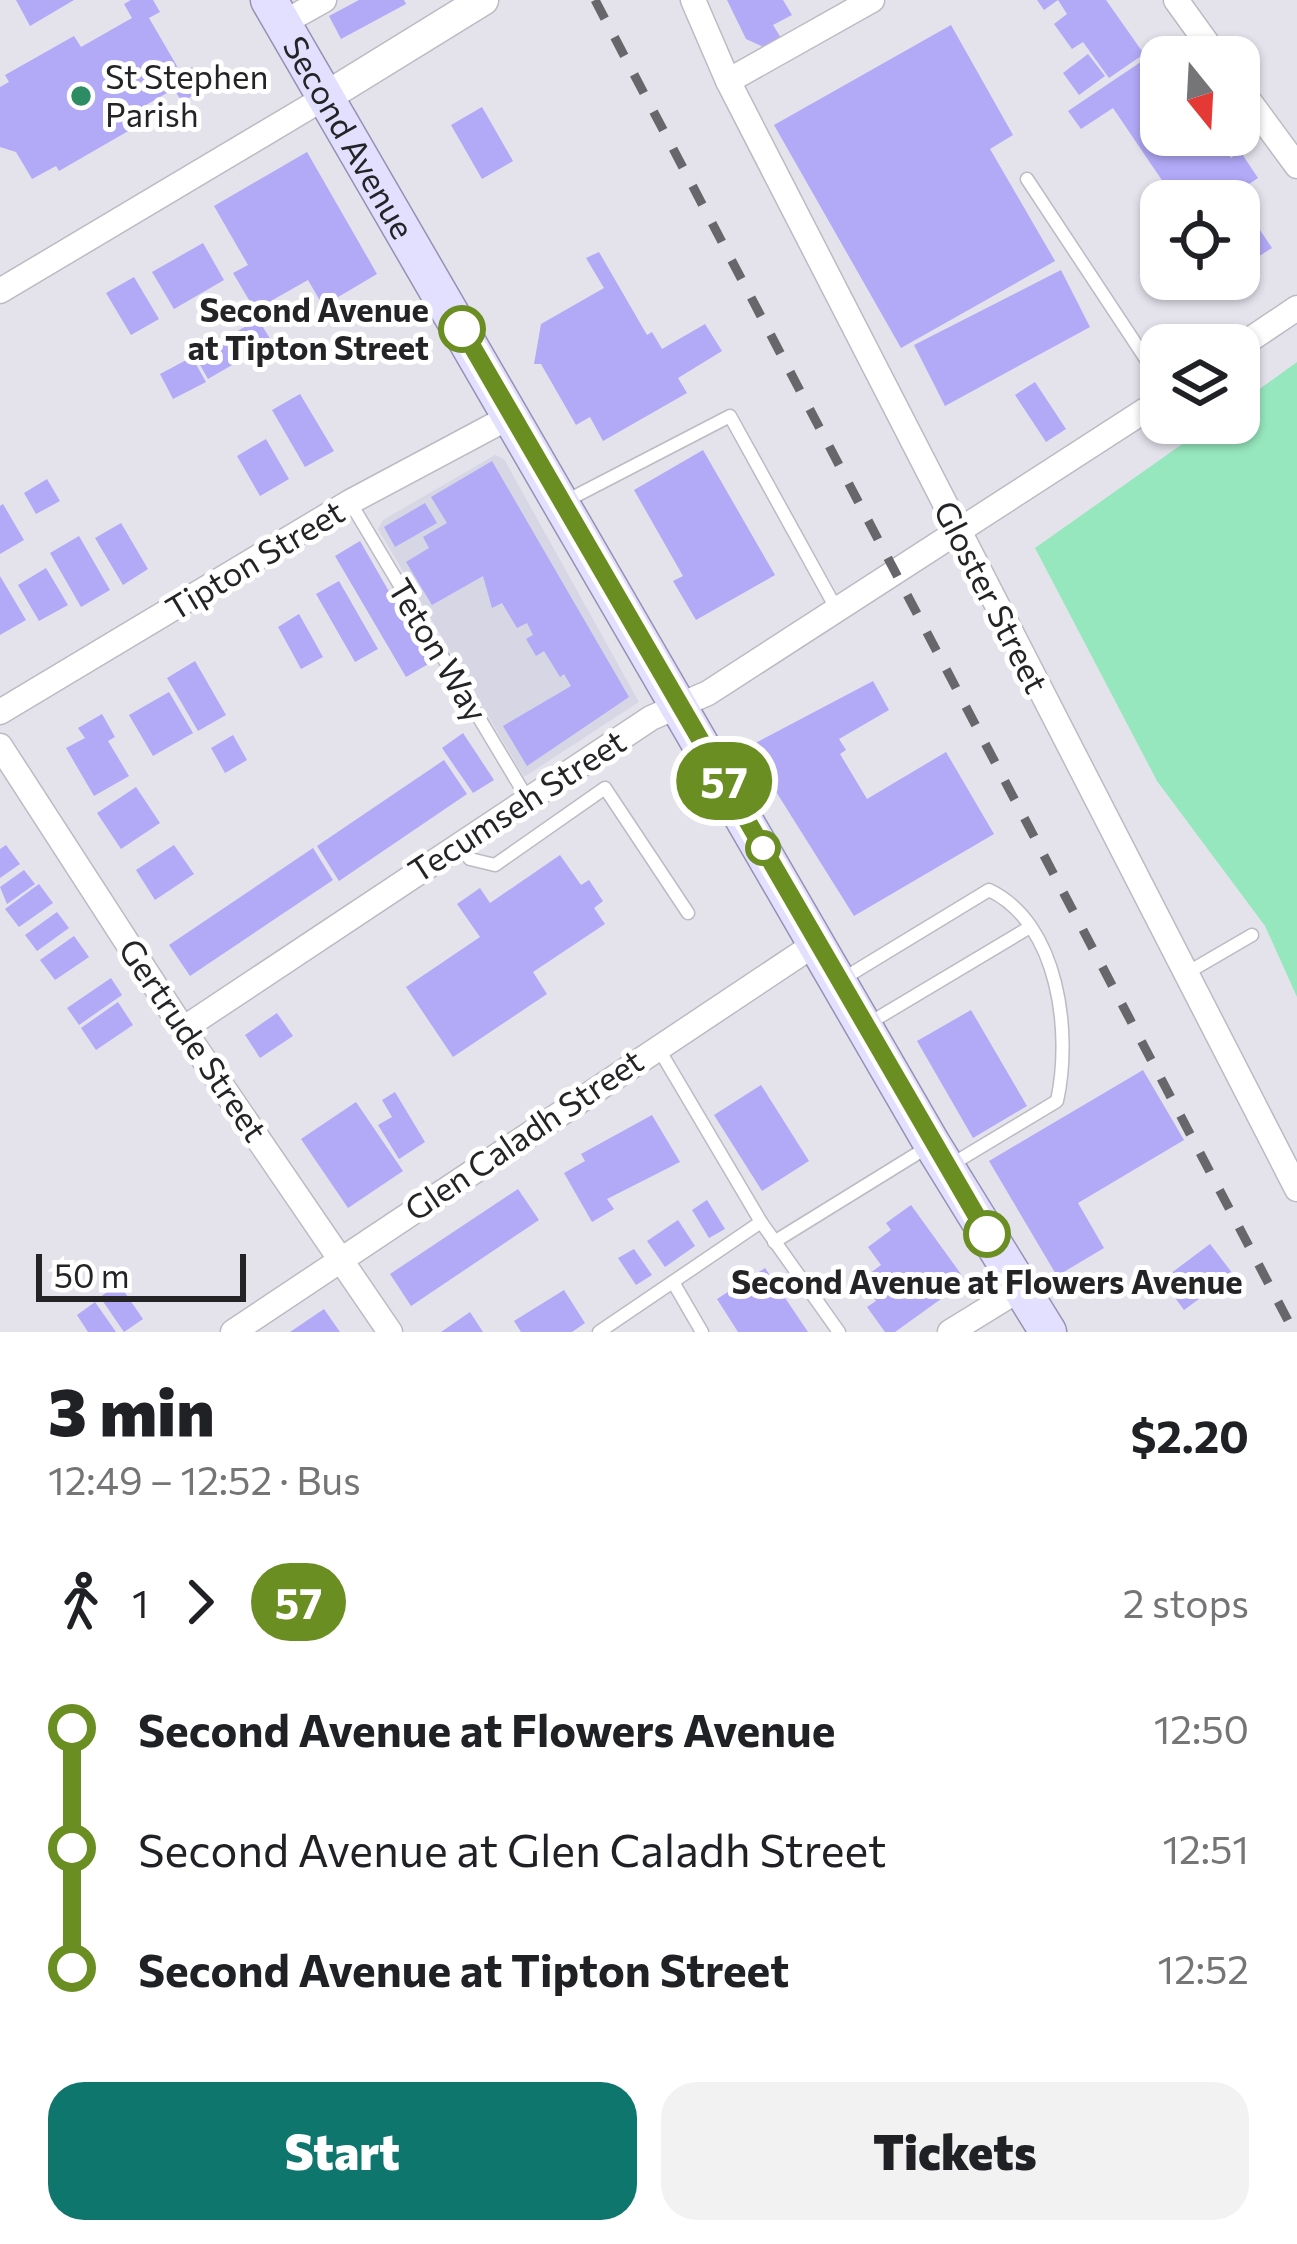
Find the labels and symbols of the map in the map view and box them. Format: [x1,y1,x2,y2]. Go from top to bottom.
street label: Second Avenue [275,28,425,245]
north arrow [1140,36,1260,156]
place label: St Stephen Parish [105,55,268,134]
marker: St Stephen Parish [68,83,94,109]
place label: Second Avenue at Tipton Street [187,288,429,367]
marker: Second Avenue at Tipton Street [440,307,484,351]
street label: Tipton Street [158,490,351,628]
street label: Gloster Street [926,493,1058,699]
street label: Teton Way [381,570,498,728]
street label: Tecumseh Street [400,719,632,890]
line badge: 57 [670,742,778,820]
unlabelled marker [747,832,779,864]
street label: Gertrude Street [111,930,277,1148]
street label: Glen Caladh Street [396,1039,650,1229]
marker: Second Avenue at Flowers Avenue [965,1212,1009,1256]
scale bar [36,1248,246,1301]
place label: Second Avenue at Flowers Avenue [731,1260,1243,1301]

